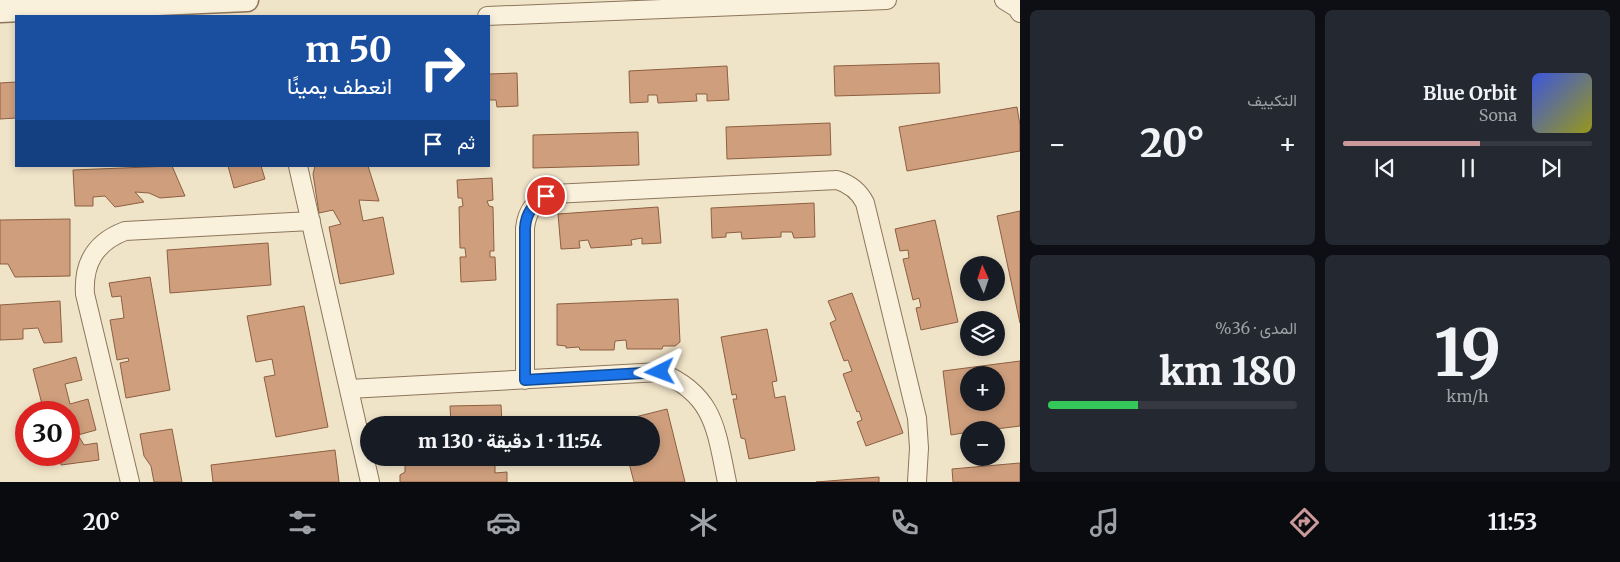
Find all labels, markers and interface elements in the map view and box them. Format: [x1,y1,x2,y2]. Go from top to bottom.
text: 50 m [305,28,392,72]
icon: right [410,35,475,100]
text: انعطف يمينًا [287,72,392,100]
text: Blue Orbit [1423,81,1517,105]
text: التكييف [1247,90,1297,110]
text: Sona [1479,105,1517,125]
text: 20° [1140,120,1205,167]
text: − [1048,126,1067,162]
text: + [1278,126,1297,162]
icon: arrive [419,130,447,158]
text: ثم [457,130,475,154]
icon: previous [1371,154,1399,182]
icon: pause [1454,154,1482,182]
icon: next [1537,154,1565,182]
pin [525,175,567,217]
icon: arrive [532,182,560,210]
north arrow [960,256,1005,301]
map controls [960,256,1005,466]
button: layers [960,311,1005,356]
text: 19 [1434,312,1501,394]
text: المدى · 36% [1215,318,1297,338]
position arrow [633,345,685,397]
text: 180 km [1159,348,1297,395]
button: + [960,366,1005,411]
text: km/h [1446,386,1489,406]
speed limit sign: 30 [15,401,80,466]
button: − [960,421,1005,466]
text: 11:54 · 1 دقيقة · 130 m [418,429,602,453]
icon: filters [285,505,320,540]
icon: car [486,505,521,540]
icon: climate [686,505,721,540]
icon: phone [887,505,922,540]
icon: music [1087,505,1122,540]
icon: directions [1287,505,1322,540]
text: 20° [83,508,120,536]
text: 11:53 [1488,508,1537,536]

